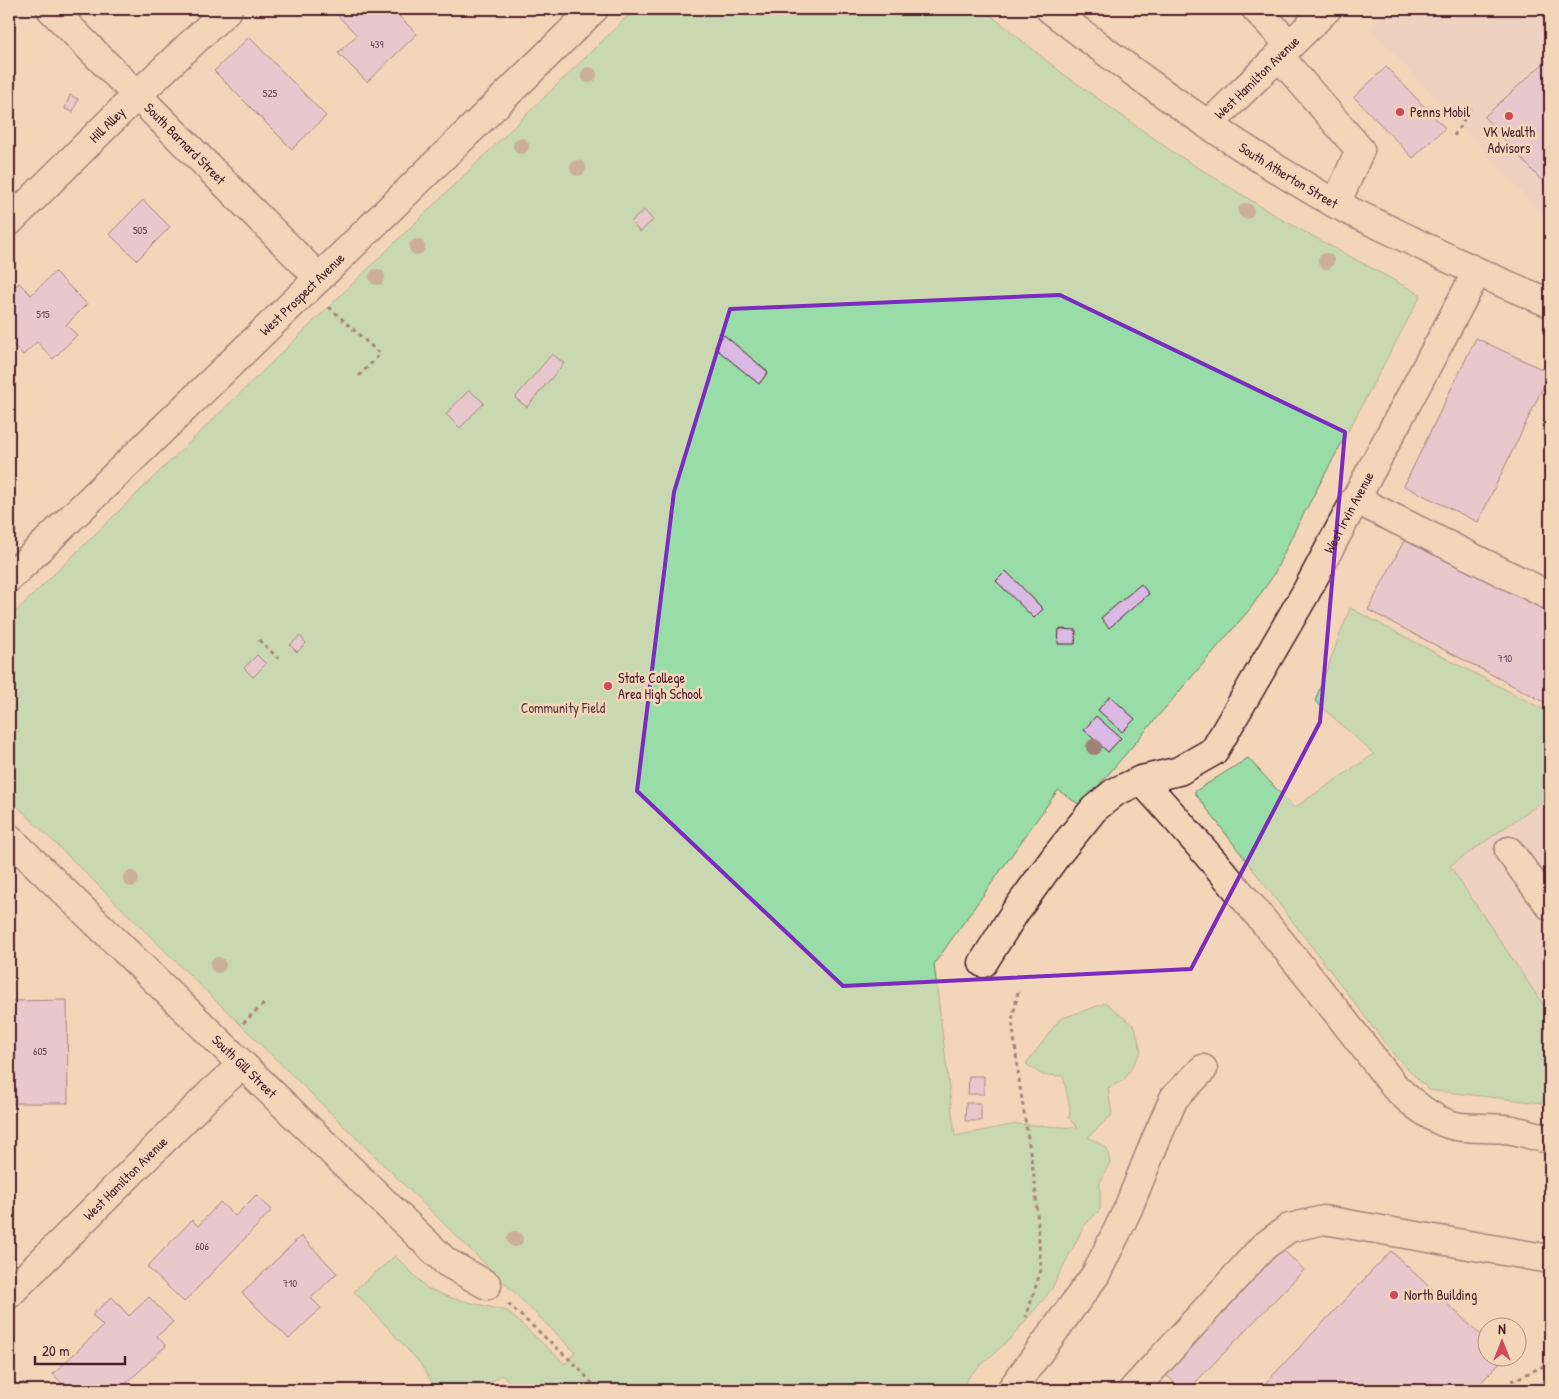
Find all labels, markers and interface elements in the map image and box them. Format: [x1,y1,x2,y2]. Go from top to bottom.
street label: West Hamilton Avenue [1210,31,1303,123]
house number: 439 [370,37,384,51]
house number: 525 [263,86,278,100]
street label: South Barnard Street [141,98,230,188]
street label: Hill Alley [85,102,129,146]
place label: Penns Mobil [1410,102,1470,121]
marker: Penns Mobil [1394,106,1406,118]
marker: VK Wealth Advisors [1503,110,1515,122]
place label: VK Wealth Advisors [1483,122,1535,157]
street label: South Atherton Street [1235,138,1342,213]
house number: 505 [133,223,147,237]
street label: West Prospect Avenue [255,248,349,339]
house number: 515 [36,307,50,321]
street label: West Irvin Avenue [1318,468,1378,556]
house number: 710 [1498,651,1512,665]
place label: State College Area High School [618,668,703,704]
marker: State College Area High School [602,680,614,692]
park label: Community Field [521,698,606,718]
street label: South Gill Street [208,1030,281,1102]
house number: 605 [33,1044,47,1058]
street label: West Hamilton Avenue [79,1132,171,1224]
house number: 606 [195,1239,209,1253]
house number: 710 [283,1276,297,1290]
place label: North Building [1404,1285,1477,1305]
marker: North Building [1388,1289,1400,1301]
north arrow [1476,1316,1526,1366]
text: N [1498,1319,1506,1338]
scale bar [35,1334,125,1366]
text: 20 m [42,1340,69,1361]

